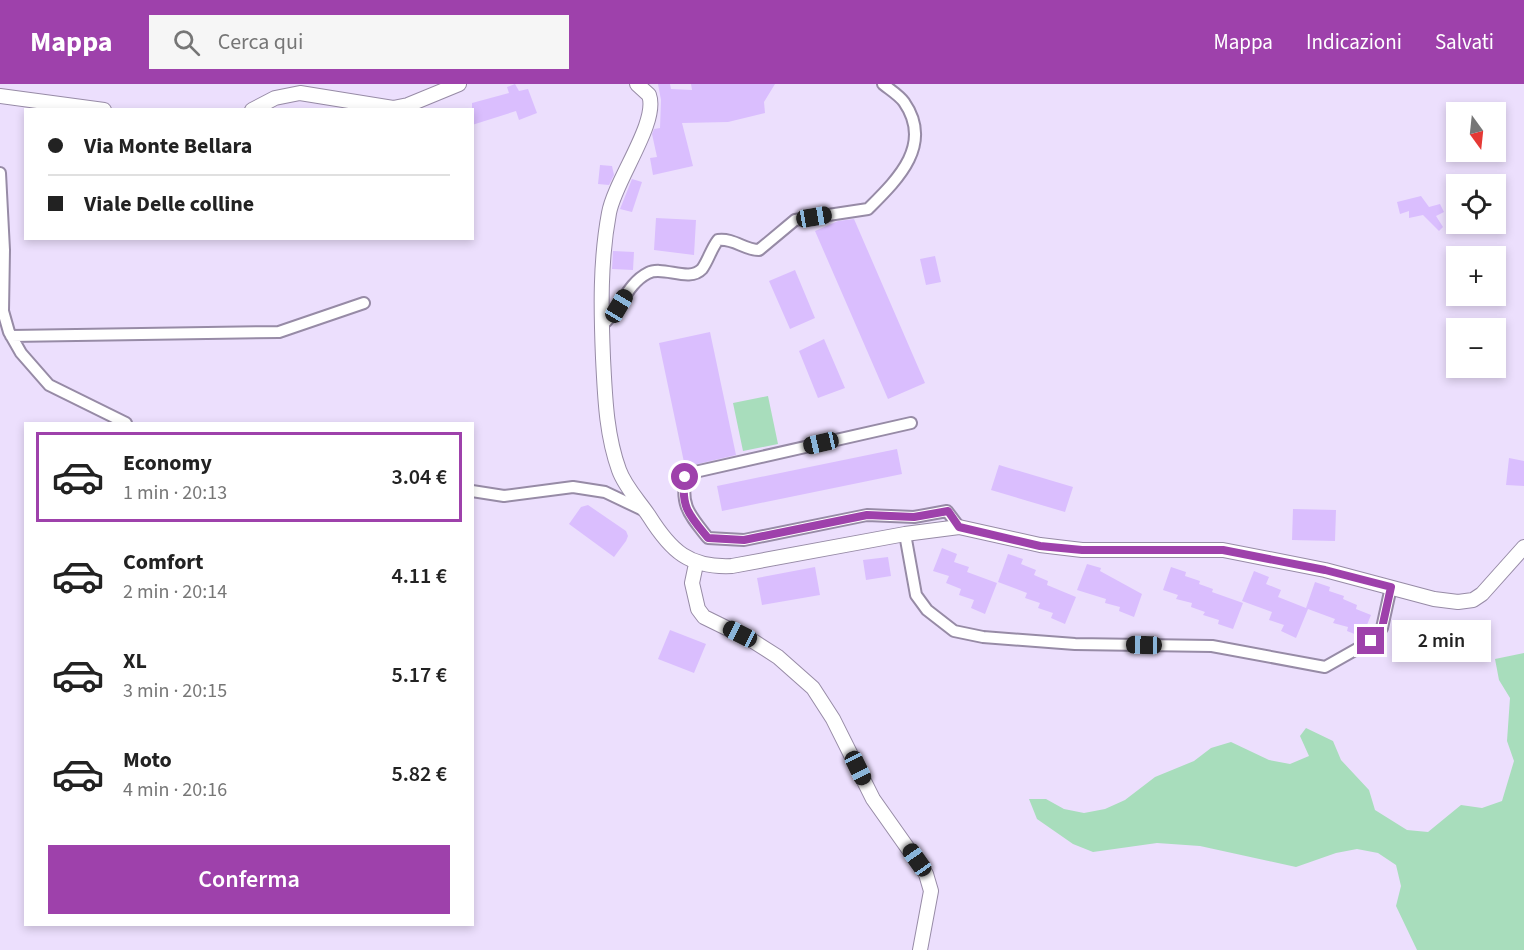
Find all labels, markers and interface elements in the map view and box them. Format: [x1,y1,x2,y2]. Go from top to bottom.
search box [149,15,569,69]
text: Mappa [30,22,113,62]
icon: search [170,26,203,59]
text: Cerca qui [218,26,303,58]
text: Mappa [1214,27,1273,57]
text: Indicazioni [1306,27,1402,57]
text: Salvati [1435,27,1494,57]
north arrow [1446,102,1506,162]
map controls [1446,102,1506,378]
text: Via Monte Bellara [84,130,252,162]
button: locate [1446,174,1506,234]
text: Viale Delle colline [84,188,254,220]
car [795,205,833,229]
button: + [1446,246,1506,306]
car [602,286,636,326]
button: − [1446,318,1506,378]
car [801,430,841,456]
text: Economy [123,447,212,479]
icon: car [51,450,105,504]
text: 3.04 € [391,461,447,493]
route start [671,463,698,490]
text: 1 min · 20:13 [123,479,227,507]
text: Comfort [123,546,204,578]
icon: car [51,549,105,603]
text: 4.11 € [391,560,447,592]
text: 2 min · 20:14 [123,578,227,606]
car [720,618,760,650]
callout: 2 min [1392,620,1491,662]
route end [1357,627,1384,654]
text: 2 min [1418,627,1465,655]
car [1126,636,1162,654]
text: XL [123,645,147,677]
icon: car [51,648,105,702]
text: 5.17 € [391,659,447,691]
text: 3 min · 20:15 [123,677,227,705]
text: Moto [123,744,172,776]
icon: car [51,747,105,801]
car [842,748,874,788]
text: 5.82 € [391,758,447,790]
text: 4 min · 20:16 [123,776,227,804]
car [899,840,935,880]
button: Conferma [48,845,450,914]

